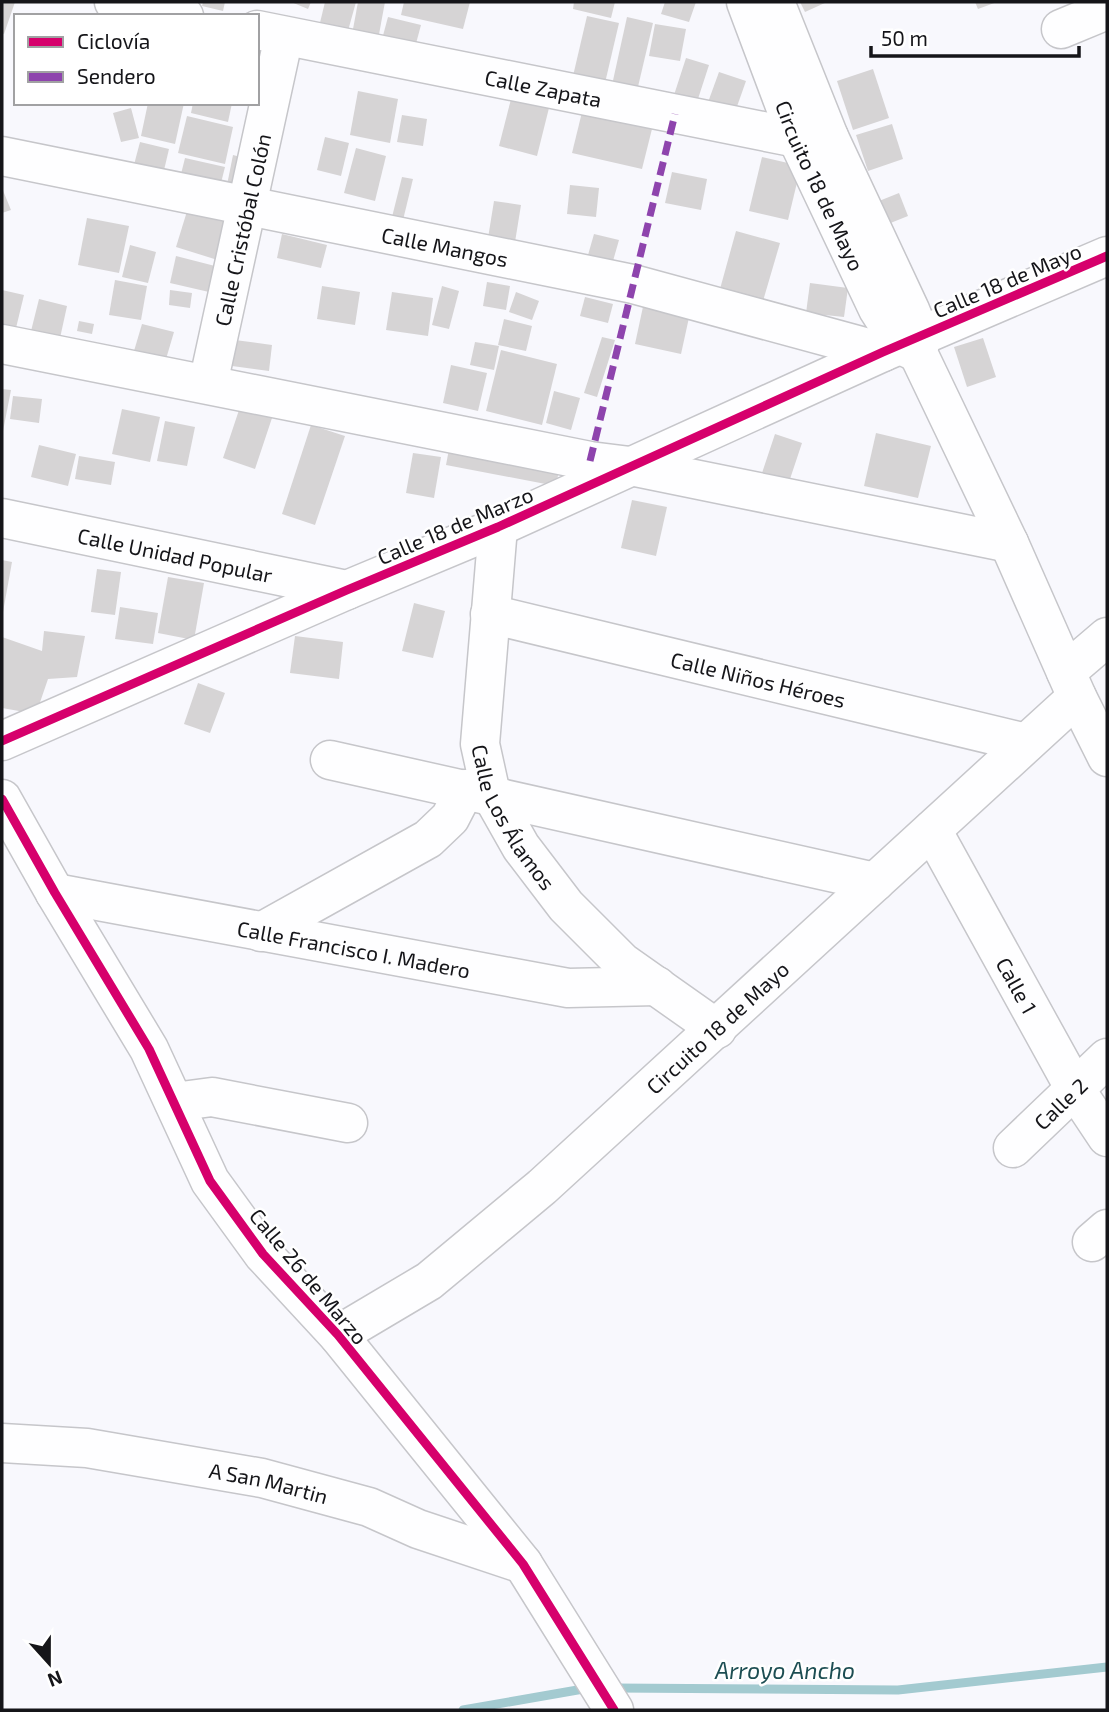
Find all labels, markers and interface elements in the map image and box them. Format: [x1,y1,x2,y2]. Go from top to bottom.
legend [14,14,259,105]
scale bar [871,14,1079,58]
text: 50 m [881,25,928,50]
text: Ciclovía [77,28,150,53]
text: Sendero [77,63,156,88]
street label: Calle Zapata [483,63,604,111]
street label: Circuito 18 de Mayo [771,97,870,274]
street label: Calle Cristóbal Colón [209,131,275,328]
street label: Calle Mangos [380,221,510,271]
street label: Calle 18 de Mayo [929,238,1085,322]
street label: Calle 18 de Marzo [373,481,537,569]
street label: Calle Unidad Popular [76,522,275,587]
street label: Calle Niños Héroes [668,646,848,712]
street label: Calle Los Álamos [468,742,561,894]
street label: Calle Francisco I. Madero [235,915,472,982]
street label: Calle 1 [992,952,1043,1017]
street label: Circuito 18 de Mayo [641,955,793,1098]
street label: Calle 2 [1028,1072,1092,1134]
street label: Calle 26 de Marzo [245,1203,373,1349]
street label: A San Martin [207,1457,331,1508]
north arrow [14,1628,84,1698]
water label: Arroyo Ancho [714,1656,855,1684]
text: N [45,1666,66,1693]

